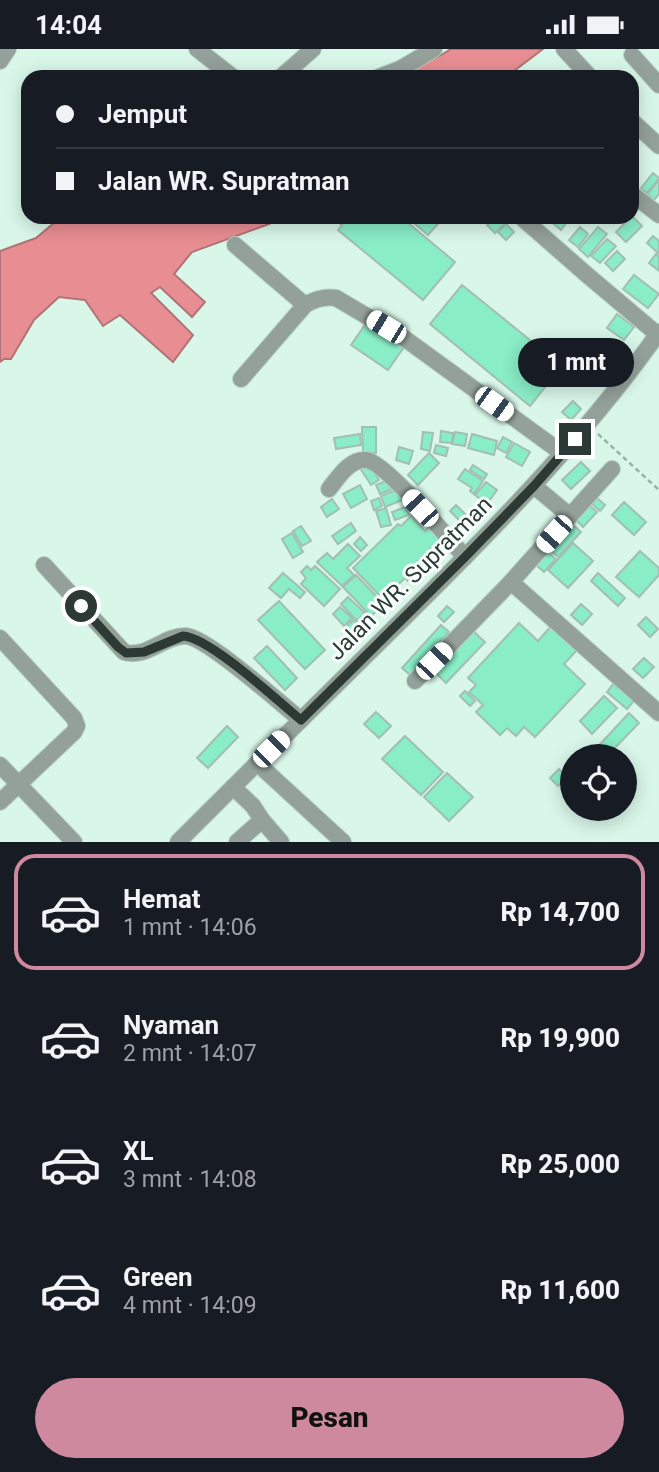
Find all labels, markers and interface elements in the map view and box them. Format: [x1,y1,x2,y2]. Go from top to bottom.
text: 14:04 [35,10,102,40]
text: Jemput [98,99,187,129]
text: Jalan WR. Supratman [98,166,350,196]
car [363,307,410,347]
callout: 1 mnt [517,337,633,387]
text: 1 mnt [546,349,606,376]
car [471,383,518,425]
route end [559,423,591,455]
car [398,485,443,531]
street label: Jalan WR. Supratman [323,491,498,666]
car [533,511,576,557]
route start [65,590,97,622]
car [412,639,457,683]
car [249,727,294,771]
map controls [560,744,637,821]
button: locate [560,744,637,821]
icon: car [39,881,102,944]
text: Hemat [123,884,201,914]
text: Rp 14,700 [500,897,620,927]
text: 1 mnt · 14:06 [123,914,257,941]
icon: car [39,1007,102,1070]
text: Nyaman [123,1010,219,1040]
text: Rp 19,900 [500,1023,620,1053]
text: 2 mnt · 14:07 [123,1040,257,1067]
icon: car [39,1133,102,1196]
text: XL [123,1136,154,1166]
text: Rp 25,000 [500,1149,620,1179]
text: 3 mnt · 14:08 [123,1166,257,1193]
icon: car [39,1259,102,1322]
text: Green [123,1262,193,1292]
text: Rp 11,600 [500,1275,620,1305]
text: 4 mnt · 14:09 [123,1292,257,1319]
button: Pesan [35,1378,624,1458]

